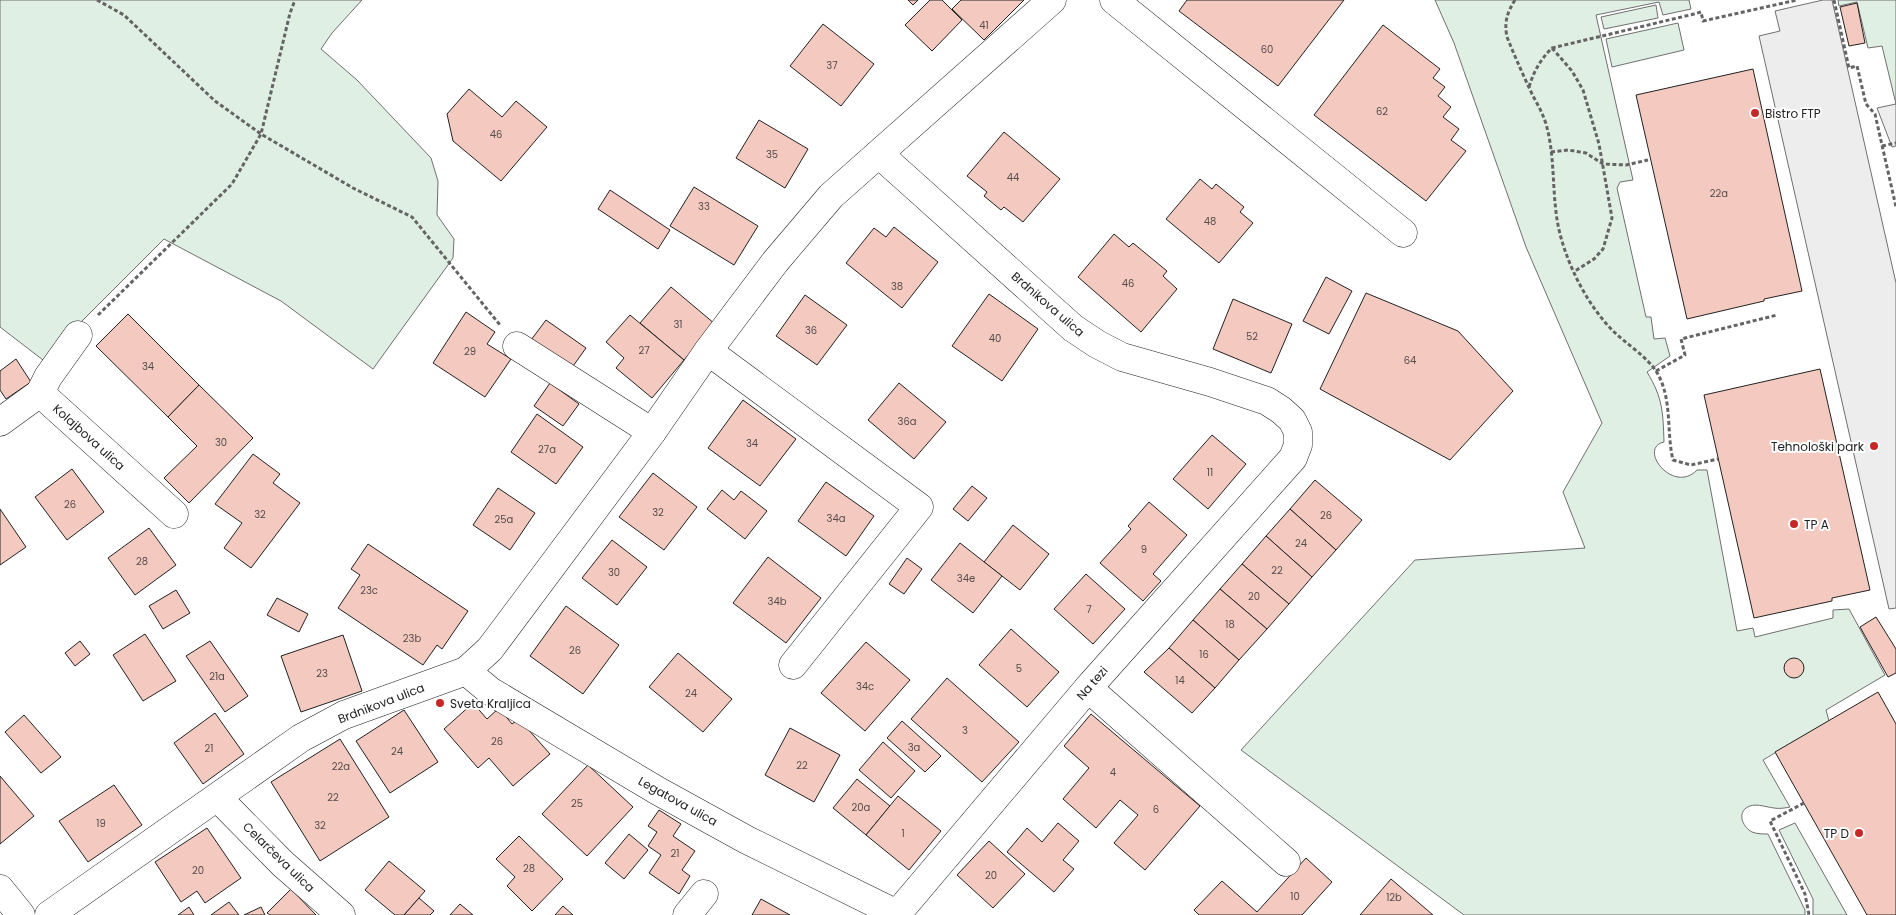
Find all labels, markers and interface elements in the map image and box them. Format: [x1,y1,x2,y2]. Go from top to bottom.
house number: 41 [979,18,989,33]
house number: 60 [1261,42,1273,57]
house number: 37 [826,58,838,73]
house number: 62 [1376,104,1388,119]
place label: Bistro FTP [1765,105,1821,122]
marker: Bistro FTP [1749,107,1761,119]
house number: 46 [490,127,502,142]
house number: 35 [766,147,778,162]
house number: 44 [1007,170,1019,185]
house number: 22a [1710,186,1728,201]
house number: 33 [698,199,710,214]
house number: 48 [1204,214,1216,229]
street label: Brdnikova ulica [1008,268,1088,340]
house number: 46 [1122,276,1134,291]
house number: 38 [891,279,903,294]
house number: 31 [673,317,683,332]
house number: 36 [805,323,817,338]
house number: 52 [1246,329,1258,344]
house number: 40 [989,331,1001,346]
house number: 27 [638,343,650,358]
house number: 29 [464,344,476,359]
house number: 64 [1404,353,1416,368]
house number: 34 [142,359,154,374]
street label: Kolajbova ulica [49,400,129,474]
house number: 36a [898,414,917,429]
house number: 30 [215,435,227,450]
house number: 34 [746,436,758,451]
place label: Tehnološki park [1771,438,1865,455]
marker: Tehnološki park [1868,440,1880,452]
house number: 27a [538,442,556,457]
house number: 11 [1207,465,1213,480]
house number: 26 [64,497,76,512]
house number: 32 [652,505,664,520]
house number: 32 [254,507,266,522]
house number: 26 [1320,508,1332,523]
house number: 34a [827,511,845,526]
house number: 25a [495,512,513,527]
place label: TP A [1804,516,1829,533]
marker: TP A [1788,518,1800,530]
house number: 24 [1295,536,1307,551]
house number: 9 [1141,542,1147,557]
house number: 28 [136,554,148,569]
house number: 22 [1271,563,1283,578]
house number: 30 [608,565,620,580]
house number: 34e [957,571,975,586]
house number: 23c [360,583,378,598]
house number: 20 [1248,589,1260,604]
house number: 34b [768,594,787,609]
house number: 7 [1086,602,1092,617]
house number: 18 [1225,617,1235,632]
house number: 23b [403,631,421,646]
house number: 26 [569,643,581,658]
house number: 16 [1199,647,1209,662]
house number: 5 [1016,661,1022,676]
street label: Na tezi [1072,662,1112,704]
house number: 23 [316,666,328,681]
house number: 21a [209,669,225,684]
house number: 14 [1175,673,1185,688]
street label: Brdnikova ulica [335,679,427,727]
house number: 34c [856,679,874,694]
house number: 24 [685,686,697,701]
place label: Sveta Kraljica [450,695,531,712]
marker: Sveta Kraljica [434,697,446,709]
house number: 3 [962,723,968,738]
house number: 26 [491,734,503,749]
house number: 3a [908,740,920,755]
house number: 21 [205,741,213,756]
house number: 24 [391,744,403,759]
house number: 22 [796,758,808,773]
house number: 22a [332,759,350,774]
house number: 4 [1110,765,1116,780]
street label: Legatova ulica [635,772,721,830]
house number: 22 [327,790,339,805]
house number: 25 [571,796,583,811]
house number: 20a [852,800,870,815]
house number: 6 [1153,802,1159,817]
house number: 19 [96,816,106,831]
street label: Celarčeva ulica [239,818,319,896]
house number: 32 [314,818,326,833]
place label: TP D [1824,825,1849,842]
house number: 1 [901,826,905,841]
marker: TP D [1853,827,1865,839]
house number: 21 [671,846,679,861]
house number: 28 [523,861,535,876]
house number: 20 [192,863,204,878]
house number: 20 [985,868,997,883]
house number: 10 [1290,889,1300,904]
house number: 12b [1386,890,1402,905]

